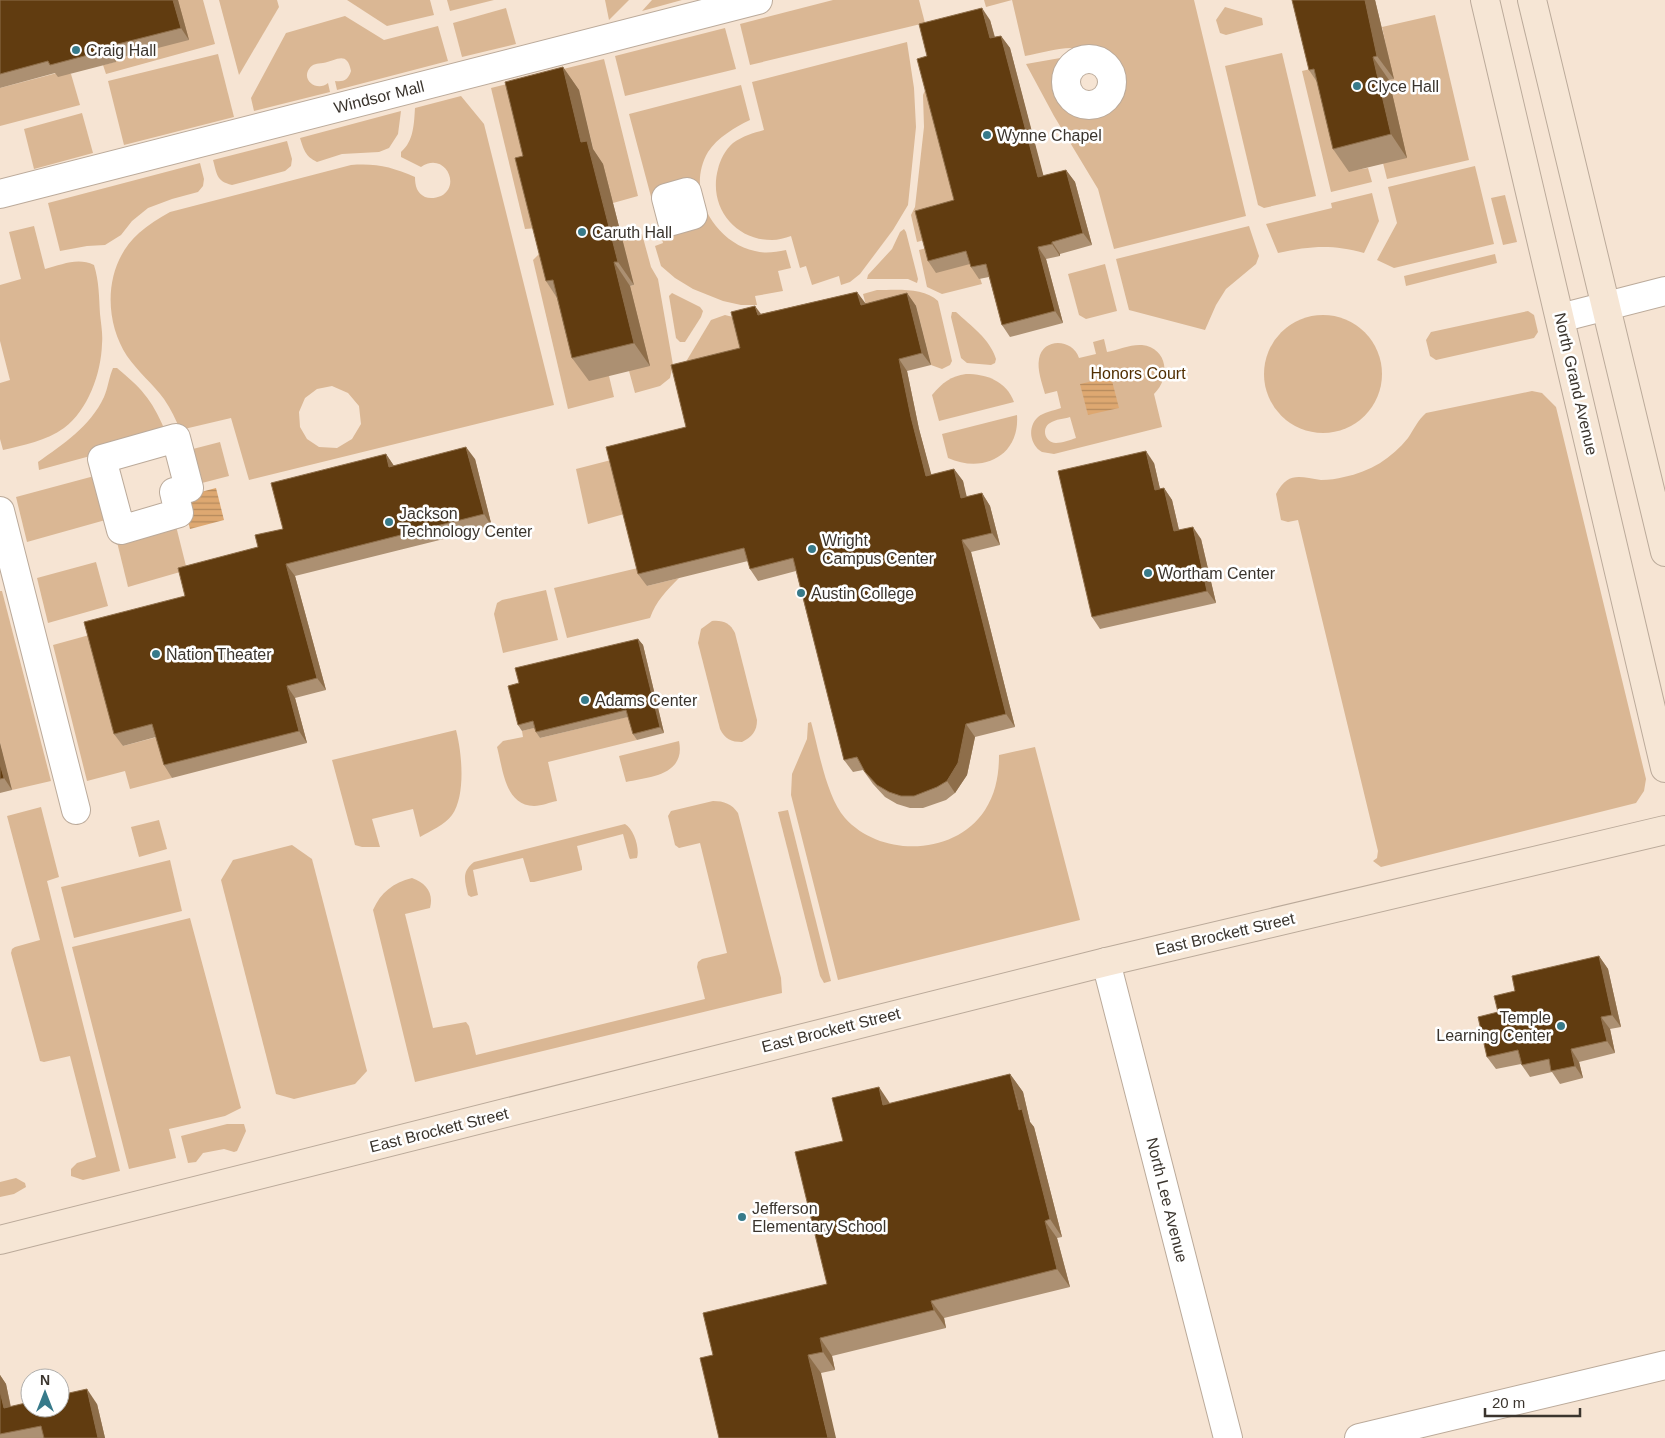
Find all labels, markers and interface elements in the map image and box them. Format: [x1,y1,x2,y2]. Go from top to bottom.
place label: Craig Hall [86,42,156,59]
marker: Craig Hall [70,44,82,56]
street label: Windsor Mall [332,78,426,116]
place label: Clyce Hall [1367,78,1439,95]
marker: Clyce Hall [1351,80,1363,92]
place label: Wynne Chapel [997,127,1102,144]
marker: Wynne Chapel [981,129,993,141]
place label: Caruth Hall [592,224,672,241]
marker: Caruth Hall [576,226,588,238]
street label: North Grand Avenue [1551,311,1601,457]
park label: Honors Court [1090,365,1186,382]
place label: Jackson Technology Center [399,505,533,540]
marker: Jackson Technology Center [383,516,395,528]
place label: Wright Campus Center [822,532,935,567]
marker: Wright Campus Center [806,543,818,555]
place label: Wortham Center [1158,565,1276,582]
marker: Wortham Center [1142,567,1154,579]
place label: Austin College [811,585,914,602]
marker: Austin College [795,587,807,599]
place label: Nation Theater [166,646,272,663]
marker: Nation Theater [150,648,162,660]
place label: Adams Center [595,692,698,709]
marker: Adams Center [579,694,591,706]
street label: East Brockett Street [1154,910,1297,958]
street label: East Brockett Street [760,1004,903,1055]
place label: Temple Learning Center [1436,1009,1552,1044]
marker: Temple Learning Center [1555,1020,1567,1032]
street label: East Brockett Street [368,1104,511,1155]
street label: North Lee Avenue [1143,1136,1191,1264]
place label: Jefferson Elementary School [752,1200,886,1235]
marker: Jefferson Elementary School [736,1211,748,1223]
north arrow [20,1368,70,1418]
text: N [40,1372,50,1388]
scale bar [1485,1386,1580,1418]
text: 20 m [1492,1394,1525,1411]

